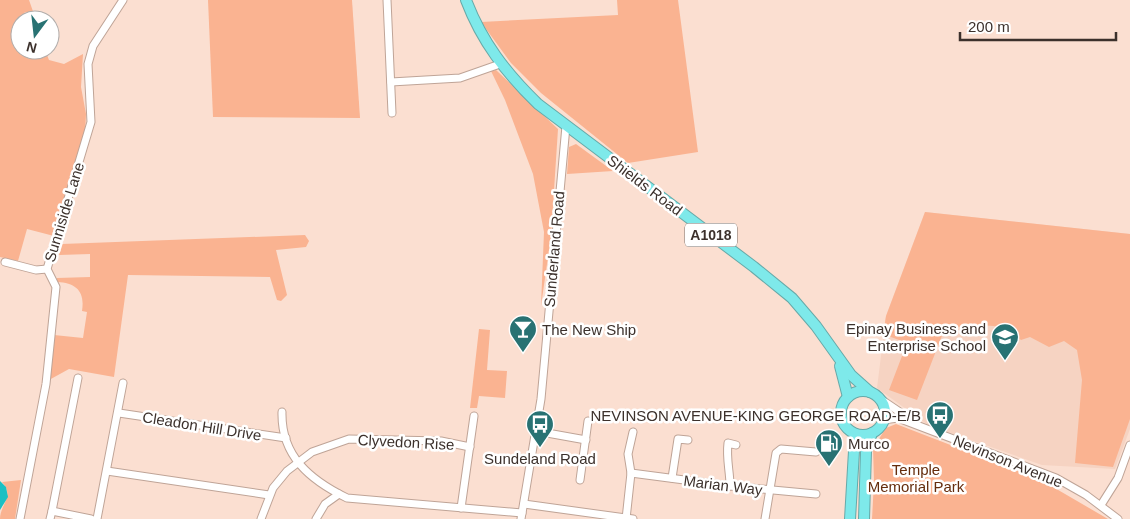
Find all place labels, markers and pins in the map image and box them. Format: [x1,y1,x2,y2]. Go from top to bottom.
bar icon: The New Ship [508,314,538,353]
place label: Epinay Business and Enterprise School [846,320,986,354]
place label: The New Ship [542,321,636,338]
school or university icon: Epinay Business and Enterprise School [990,322,1020,361]
bus stop icon: NEVINSON AVENUE-KING GEORGE ROAD-E/B [925,400,955,439]
place label: NEVINSON AVENUE-KING GEORGE ROAD-E/B [590,407,921,424]
bus stop icon: Sundeland Road [525,409,555,448]
fuel station icon: Murco [814,428,844,467]
place label: Murco [848,435,890,452]
place label: Sundeland Road [484,450,596,467]

